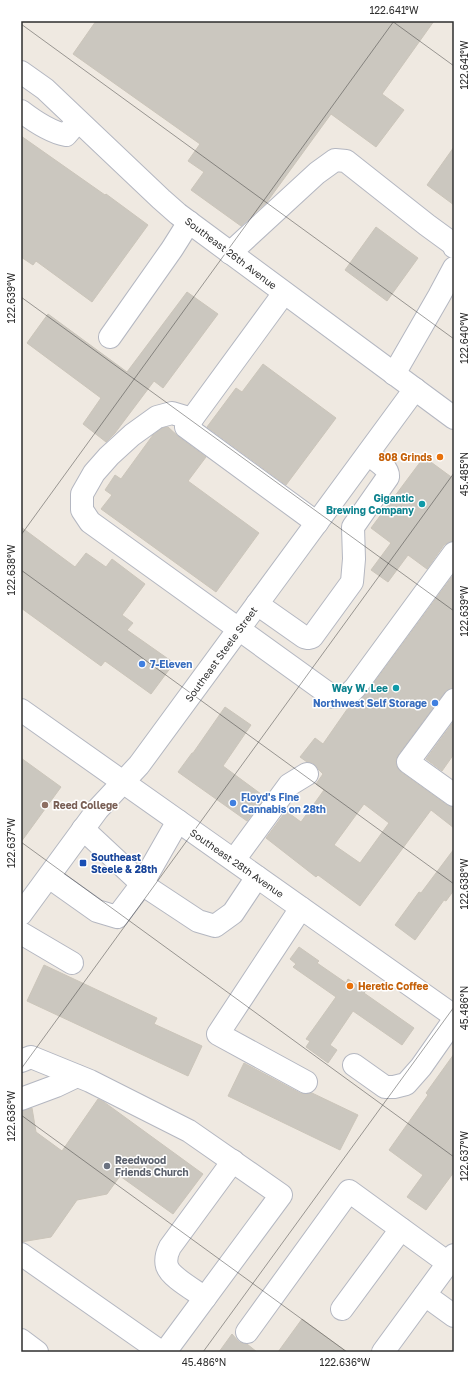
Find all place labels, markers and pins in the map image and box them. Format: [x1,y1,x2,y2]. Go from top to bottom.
place label: 808 Grinds [378,451,432,463]
marker: 808 Grinds [435,452,445,462]
place label: Gigantic Brewing Company [326,492,414,516]
marker: Gigantic Brewing Company [417,499,427,509]
place label: 7-Eleven [150,658,192,670]
marker: 7-Eleven [137,659,147,669]
place label: Way W. Lee [332,682,388,694]
marker: Way W. Lee [391,683,401,693]
place label: Northwest Self Storage [313,697,427,709]
marker: Northwest Self Storage [430,698,440,708]
place label: Floyd's Fine Cannabis on 28th [241,791,326,815]
marker: Floyd's Fine Cannabis on 28th [228,798,238,808]
place label: Reed College [53,799,118,811]
marker: Reed College [40,800,50,810]
place label: Southeast Steele & 28th [91,851,157,875]
marker: Southeast Steele & 28th [78,858,88,868]
place label: Heretic Coffee [358,980,428,992]
marker: Heretic Coffee [345,981,355,991]
place label: Reedwood Friends Church [115,1154,188,1178]
marker: Reedwood Friends Church [102,1161,112,1171]

